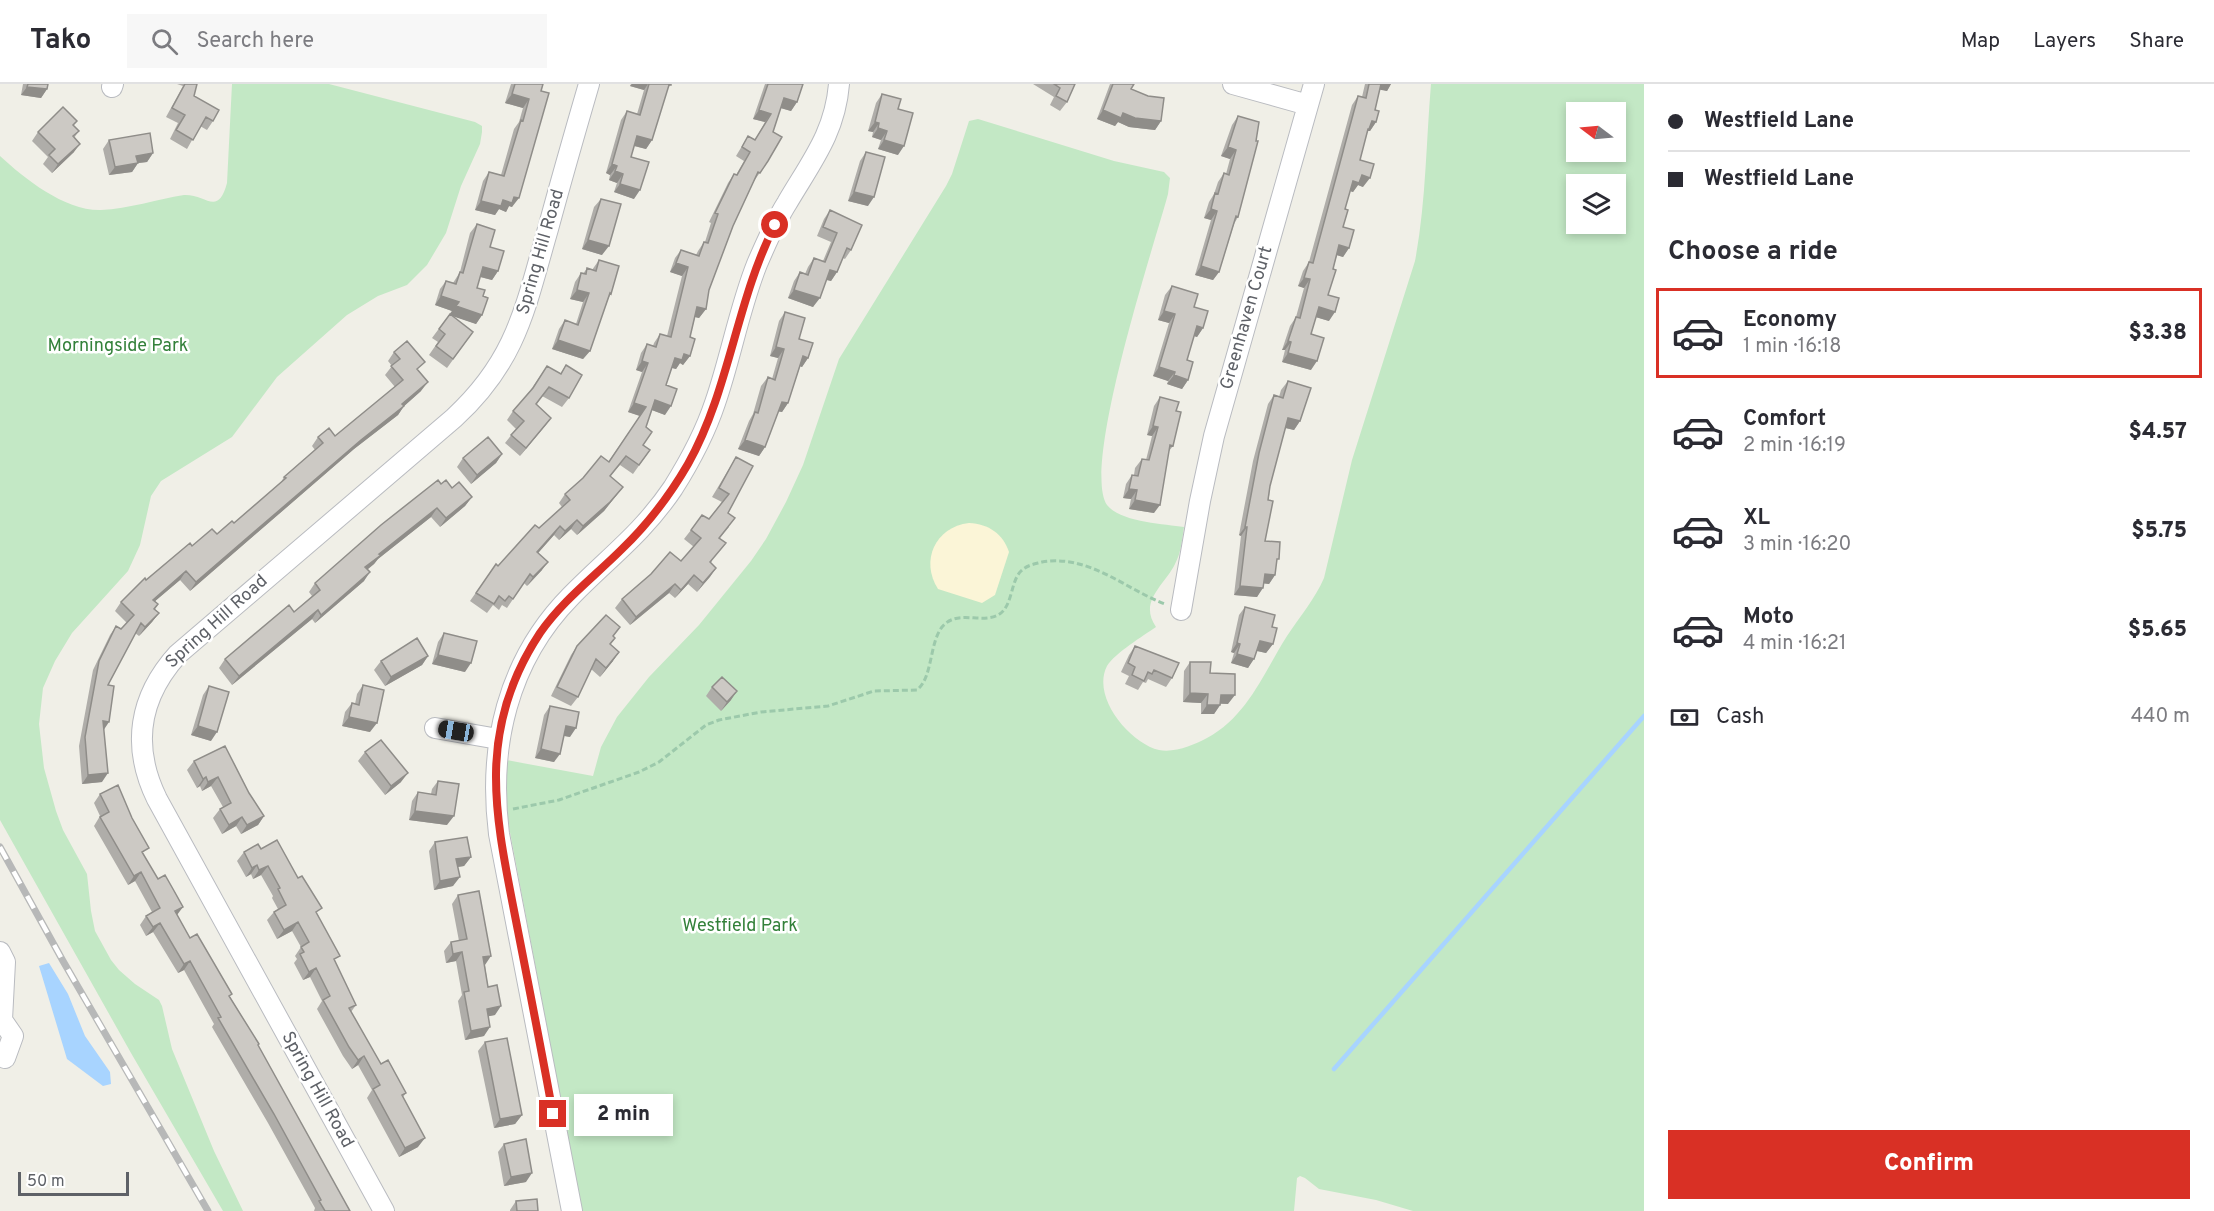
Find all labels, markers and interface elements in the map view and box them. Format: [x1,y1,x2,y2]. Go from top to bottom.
search box [127,14,547,68]
text: Tako [30,23,91,59]
icon: search [148,25,181,58]
text: Search here [196,28,314,55]
text: Map [1961,28,2000,55]
text: Layers [2033,28,2096,55]
text: Share [2129,28,2184,55]
north arrow [1566,102,1626,162]
map controls [1566,102,1626,234]
text: Westfield Lane [1704,108,1854,135]
text: Westfield Lane [1704,166,1854,193]
button: layers [1566,174,1626,234]
street label: Spring Hill Road [512,187,570,317]
route start [761,211,788,238]
text: Choose a ride [1668,235,1838,269]
street label: Greenhaven Court [1216,244,1278,392]
icon: car [1671,306,1725,360]
text: Economy [1743,307,1837,334]
text: $3.38 [2128,320,2187,347]
text: 1 min · 16:18 [1743,334,1841,360]
park label: Morningside Park [48,335,188,358]
icon: car [1671,405,1725,459]
text: Comfort [1743,406,1826,433]
text: $4.57 [2129,419,2187,446]
text: 2 min · 16:19 [1743,433,1846,459]
icon: car [1671,504,1725,558]
text: XL [1743,505,1770,532]
text: $5.75 [2131,518,2187,545]
text: 3 min · 16:20 [1743,532,1851,558]
street label: Spring Hill Road [161,570,273,674]
icon: car [1671,603,1725,657]
text: Moto [1743,604,1794,631]
text: $5.65 [2128,617,2187,644]
text: 4 min · 16:21 [1743,631,1846,657]
icon: cash [1668,701,1701,734]
text: Cash [1716,704,1765,731]
text: 440 m [2131,704,2190,730]
car [437,719,475,743]
park label: Westfield Park [682,915,798,938]
street label: Spring Hill Road [276,1028,358,1152]
callout: 2 min [574,1093,673,1135]
route end [539,1100,566,1127]
text: 2 min [597,1102,650,1128]
button: Confirm [1668,1130,2190,1199]
scale bar [18,1169,129,1196]
text: 50 m [27,1172,65,1192]

